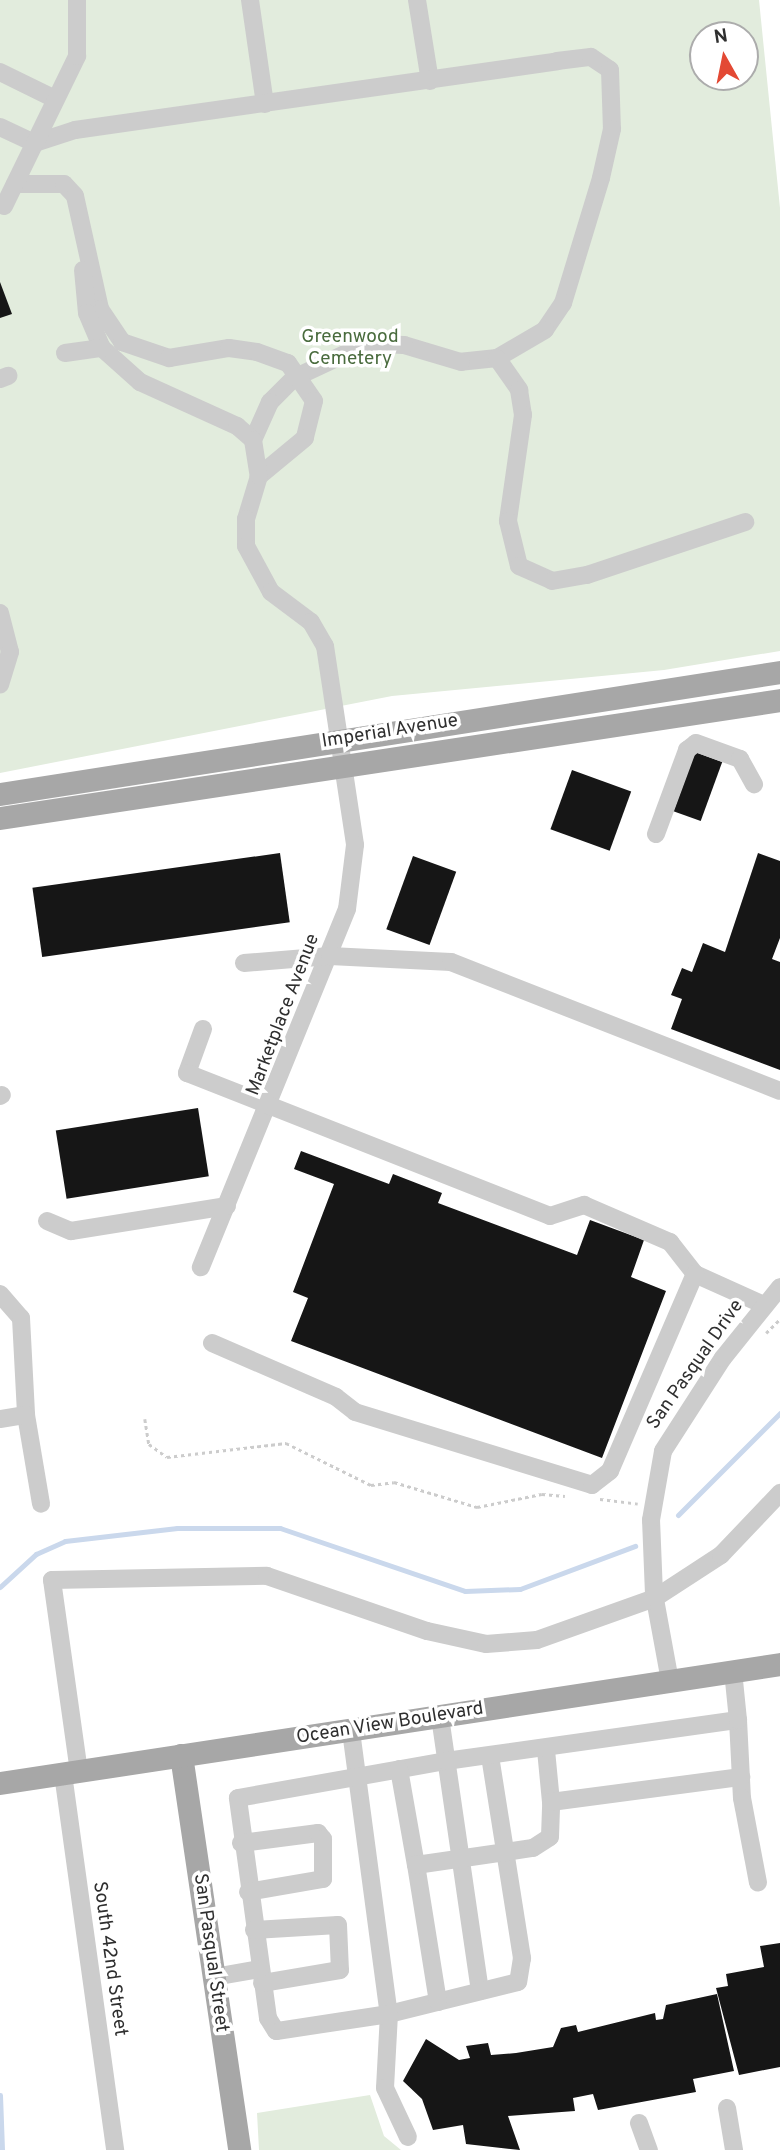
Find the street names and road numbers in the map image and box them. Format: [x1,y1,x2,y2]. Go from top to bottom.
street label: Imperial Avenue [320,710,460,754]
street label: Marketplace Avenue [243,931,325,1099]
street label: San Pasqual Drive [643,1296,749,1434]
street label: Ocean View Boulevard [294,1698,486,1750]
street label: San Pasqual Street [188,1872,232,2034]
street label: South 42nd Street [87,1880,131,2038]

